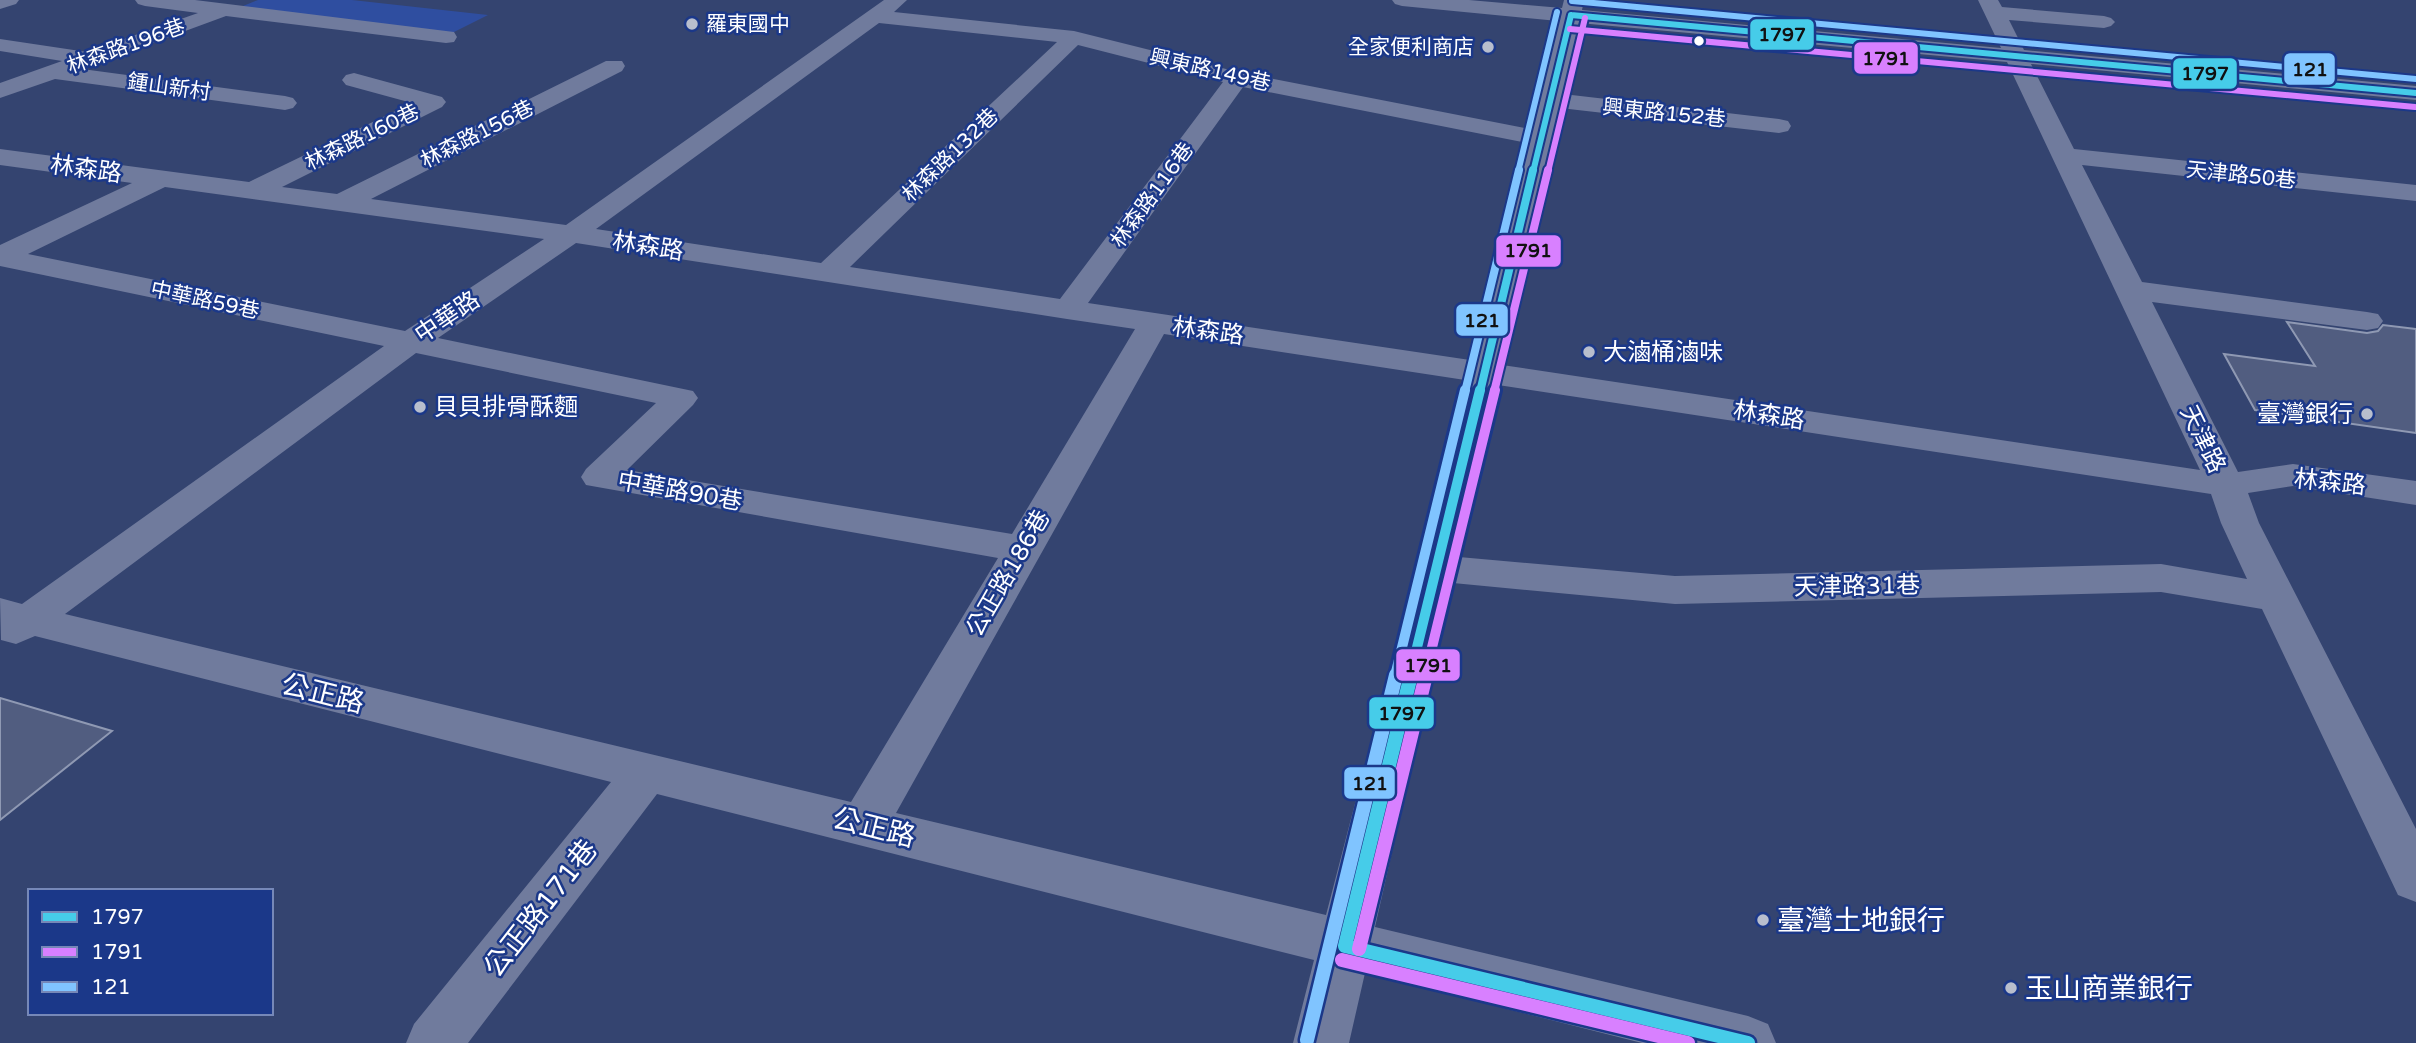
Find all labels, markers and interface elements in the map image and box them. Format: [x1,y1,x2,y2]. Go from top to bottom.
place label: 羅東國中 [706,12,790,37]
street label: 林森路196巷 [64,14,189,79]
marker: 羅東國中 [684,16,700,32]
line badge: 1797 [1749,18,1815,51]
text: 1797 [1758,24,1806,46]
unlabelled marker [1692,34,1706,48]
place label: 全家便利商店 [1348,35,1474,60]
marker: 全家便利商店 [1480,39,1496,55]
line badge: 1791 [1853,41,1919,75]
street label: 興東路149巷 [1147,44,1273,97]
text: 1791 [1862,48,1910,70]
line badge: 121 [2283,52,2336,86]
line badge: 1797 [2172,57,2238,90]
text: 121 [2292,59,2328,81]
text: 1797 [2181,63,2229,85]
street label: 鍾山新村 [126,69,212,106]
street label: 林森路156巷 [416,95,538,174]
street label: 興東路152巷 [1601,95,1727,132]
street label: 林森路160巷 [301,99,423,176]
street label: 林森路132巷 [897,103,1003,207]
street label: 林森路116巷 [1106,138,1199,253]
street label: 林森路 [48,150,124,189]
street label: 天津路50巷 [2185,157,2297,194]
street label: 林森路 [610,227,686,266]
line badge: 1791 [1495,234,1562,268]
text: 1791 [1504,240,1552,262]
street label: 中華路59巷 [148,277,261,324]
street label: 中華路 [409,285,485,350]
line badge: 121 [1455,303,1509,337]
text: 121 [1464,310,1500,332]
street label: 林森路 [1170,312,1246,351]
place label: 大滷桶滷味 [1603,338,1723,367]
marker: 大滷桶滷味 [1581,344,1597,360]
place label: 貝貝排骨酥麵 [434,393,578,422]
street label: 林森路 [1731,396,1807,435]
marker: 貝貝排骨酥麵 [412,399,428,415]
place label: 臺灣銀行 [2257,400,2353,429]
street label: 天津路 [2174,401,2231,478]
marker: 臺灣銀行 [2359,406,2375,422]
street label: 林森路 [2293,464,2367,501]
street label: 中華路90巷 [615,466,745,517]
street label: 公正路186巷 [961,505,1056,642]
street label: 天津路31巷 [1794,571,1920,602]
line badge: 1791 [1395,648,1461,682]
text: 1791 [1404,655,1452,677]
street label: 公正路 [278,667,368,721]
line badge: 1797 [1368,696,1435,730]
text: 1797 [1378,703,1426,725]
line badge: 121 [1343,766,1396,800]
text: 121 [1352,773,1388,795]
street label: 公正路 [829,801,919,855]
street label: 公正路171巷 [477,833,605,984]
legend [28,889,273,1015]
place label: 臺灣土地銀行 [1777,904,1945,938]
text: 1797 [91,905,144,930]
marker: 臺灣土地銀行 [1755,912,1771,928]
text: 1791 [91,940,144,965]
place label: 玉山商業銀行 [2025,972,2193,1006]
text: 121 [91,975,131,1000]
marker: 玉山商業銀行 [2003,980,2019,996]

